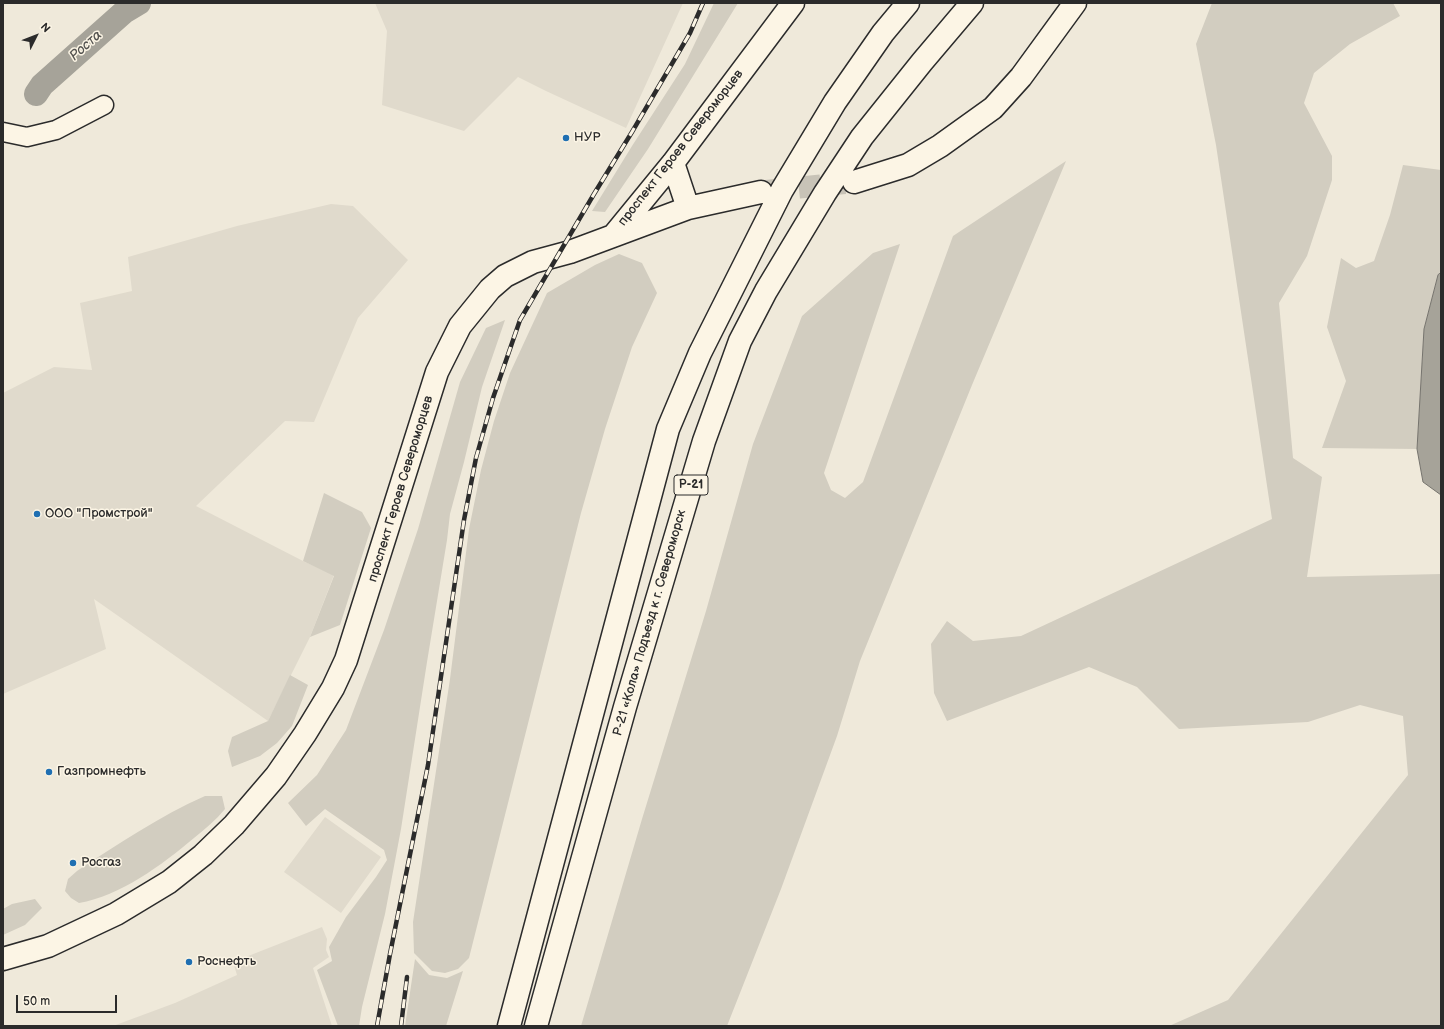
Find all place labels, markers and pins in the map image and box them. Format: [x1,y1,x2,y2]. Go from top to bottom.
place label: НУР [574,130,600,146]
marker: НУР [561,133,571,143]
place label: ООО "Промстрой" [45,506,153,522]
marker: ООО "Промстрой" [32,509,42,519]
place label: Газпромнефть [57,764,146,780]
marker: Газпромнефть [44,767,54,777]
place label: Росгаз [81,855,121,871]
marker: Росгаз [68,858,78,868]
place label: Роснефть [197,954,256,970]
marker: Роснефть [184,957,194,967]

